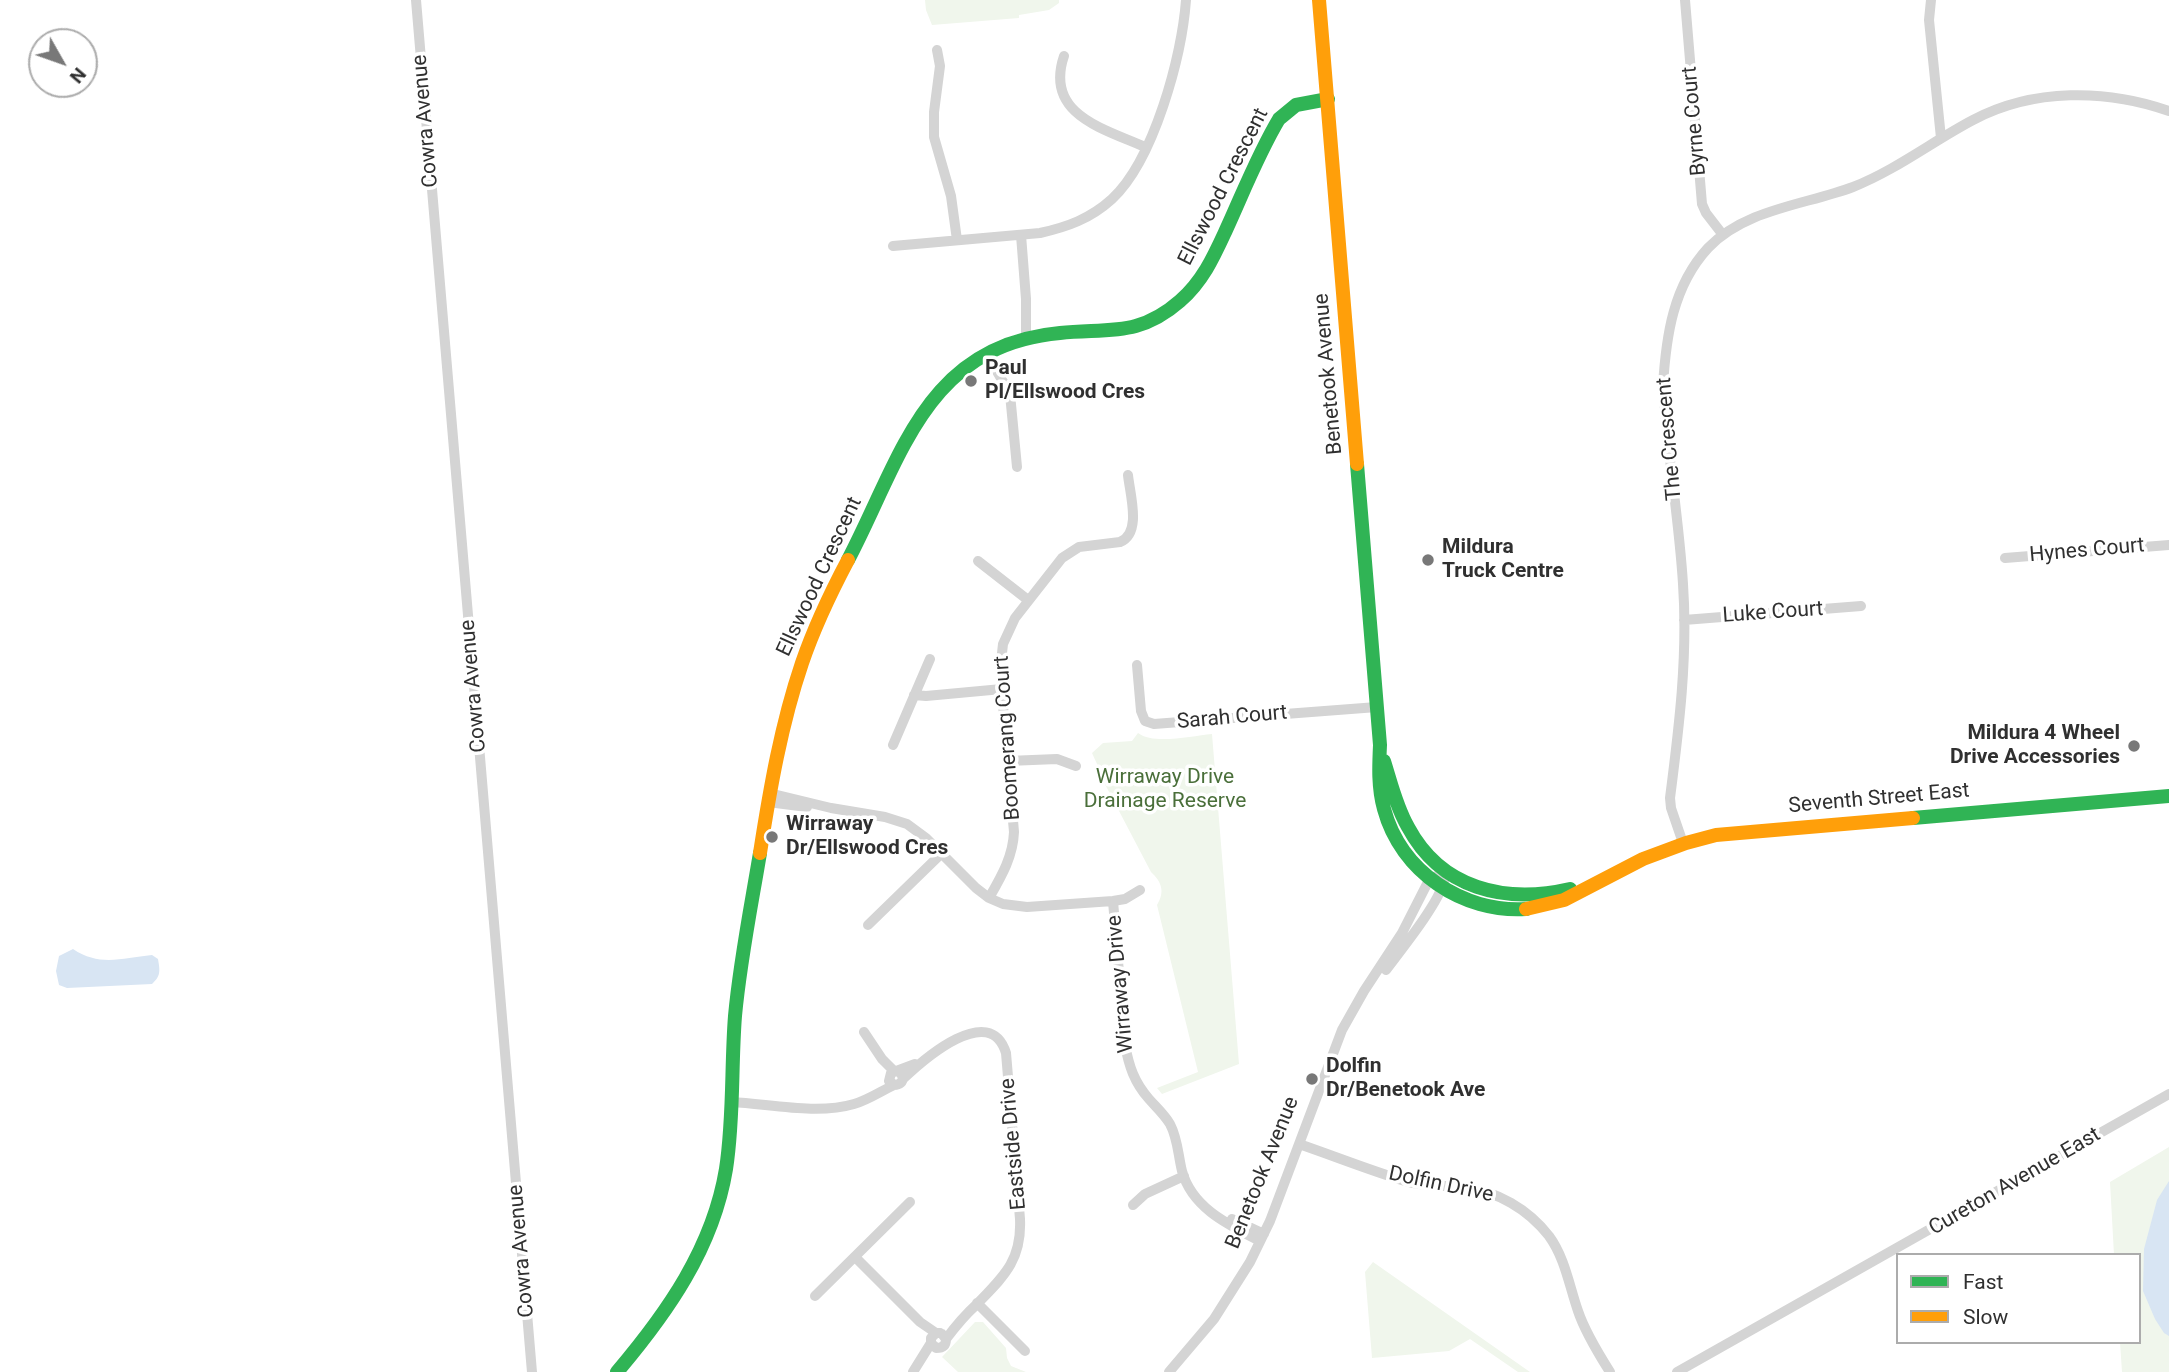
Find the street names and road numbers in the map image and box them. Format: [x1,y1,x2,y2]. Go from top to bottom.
street label: Cowra Avenue [408,53,444,189]
street label: Byrne Court [1678,65,1712,177]
street label: Ellswood Crescent [1174,104,1274,270]
street label: Benetook Avenue [1309,292,1349,456]
street label: The Crescent [1652,376,1688,502]
street label: Ellswood Crescent [772,493,868,661]
street label: Hynes Court [2028,533,2146,569]
street label: Luke Court [1722,597,1824,629]
street label: Cowra Avenue [456,618,492,754]
street label: Boomerang Court [990,655,1026,821]
street label: Sarah Court [1176,701,1288,735]
street label: Seventh Street East [1787,779,1971,819]
street label: Wirraway Drive [1102,914,1140,1054]
street label: Eastside Drive [996,1077,1032,1211]
street label: Benetook Avenue [1221,1093,1305,1253]
street label: Cureton Avenue East [1925,1123,2105,1241]
street label: Dolfin Drive [1386,1162,1496,1208]
street label: Cowra Avenue [504,1183,540,1319]

